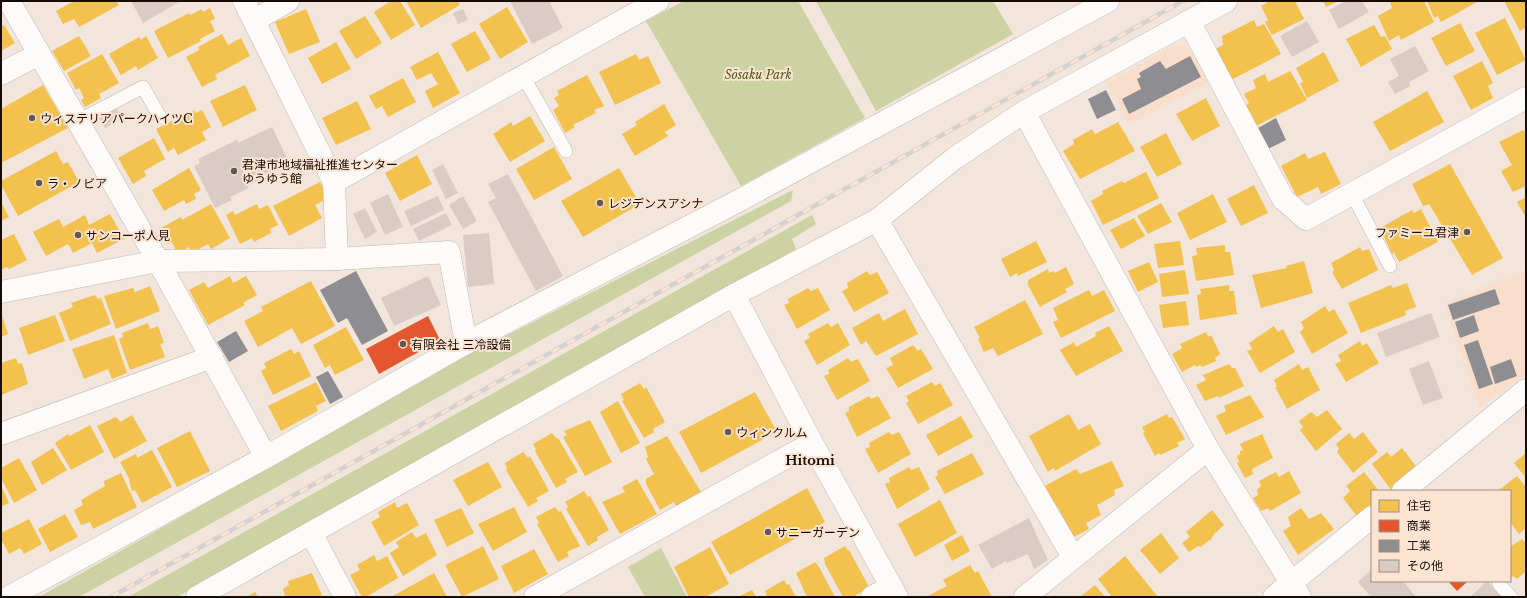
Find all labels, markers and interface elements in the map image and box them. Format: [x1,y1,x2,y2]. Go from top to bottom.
park label: Sōsaku Park [724,67,792,82]
place label: ウィステリアパークハイツC [40,111,193,126]
marker: ウィステリアパークハイツC [27,113,37,123]
place label: 君津市地域福祉推進センター ゆうゆう館 [242,157,398,186]
marker: 君津市地域福祉推進センター ゆうゆう館 [229,166,239,176]
place label: ラ・ノビア [47,176,107,191]
marker: ラ・ノビア [34,178,44,188]
place label: レジデンスアシナ [608,196,703,211]
marker: レジデンスアシナ [595,198,605,208]
place label: ファミーユ君津 [1375,225,1459,240]
marker: ファミーユ君津 [1462,227,1472,237]
place label: サンコーポ人見 [86,228,170,243]
marker: サンコーポ人見 [73,230,83,240]
place label: 有限会社 三冷設備 [411,337,510,352]
marker: 有限会社 三冷設備 [398,339,408,349]
place label: ウィンクルム [736,425,807,440]
marker: ウィンクルム [723,427,733,437]
district label: Hitomi [785,452,835,469]
legend [1371,490,1511,582]
text: 住宅 [1407,498,1431,513]
text: 商業 [1407,518,1431,533]
place label: サニーガーデン [776,525,860,540]
marker: サニーガーデン [763,527,773,537]
text: 工業 [1407,538,1431,553]
text: その他 [1407,558,1443,573]

